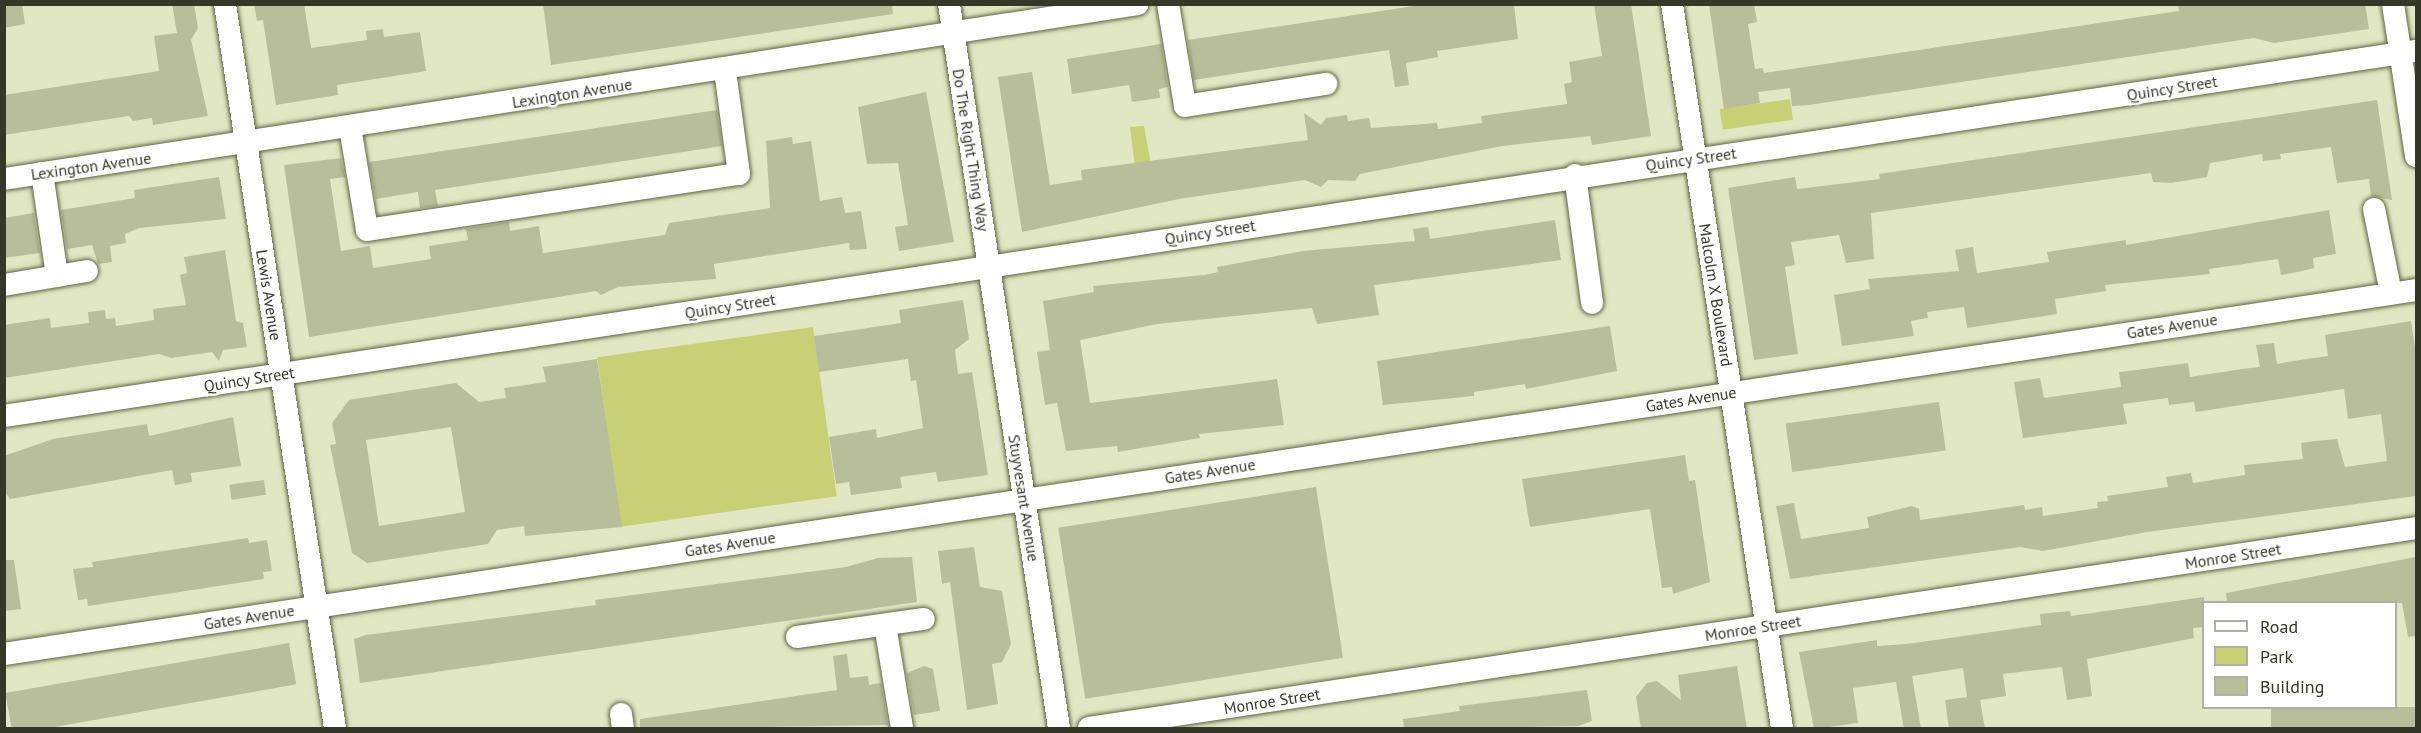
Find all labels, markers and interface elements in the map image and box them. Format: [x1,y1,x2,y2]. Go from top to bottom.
street label: Do The Right Thing Way [949,67,993,233]
street label: Quincy Street [2125,71,2219,105]
street label: Lexington Avenue [510,74,634,112]
street label: Quincy Street [1644,143,1738,175]
street label: Lexington Avenue [29,148,153,184]
street label: Quincy Street [1163,215,1257,249]
street label: Malcolm X Boulevard [1695,222,1737,368]
street label: Lewis Avenue [252,248,286,342]
street label: Quincy Street [683,289,777,323]
street label: Gates Avenue [2125,309,2219,343]
street label: Quincy Street [202,362,296,396]
street label: Gates Avenue [1644,382,1738,416]
street label: Stuyvesant Avenue [1004,433,1044,563]
street label: Gates Avenue [1163,454,1257,488]
street label: Gates Avenue [683,527,777,561]
street label: Monroe Street [2183,539,2283,573]
street label: Gates Avenue [202,600,296,634]
legend [2202,601,2397,709]
street label: Monroe Street [1703,611,1803,645]
text: Road [2260,615,2298,638]
text: Park [2260,645,2293,668]
text: Building [2260,675,2324,698]
street label: Monroe Street [1222,684,1322,718]

